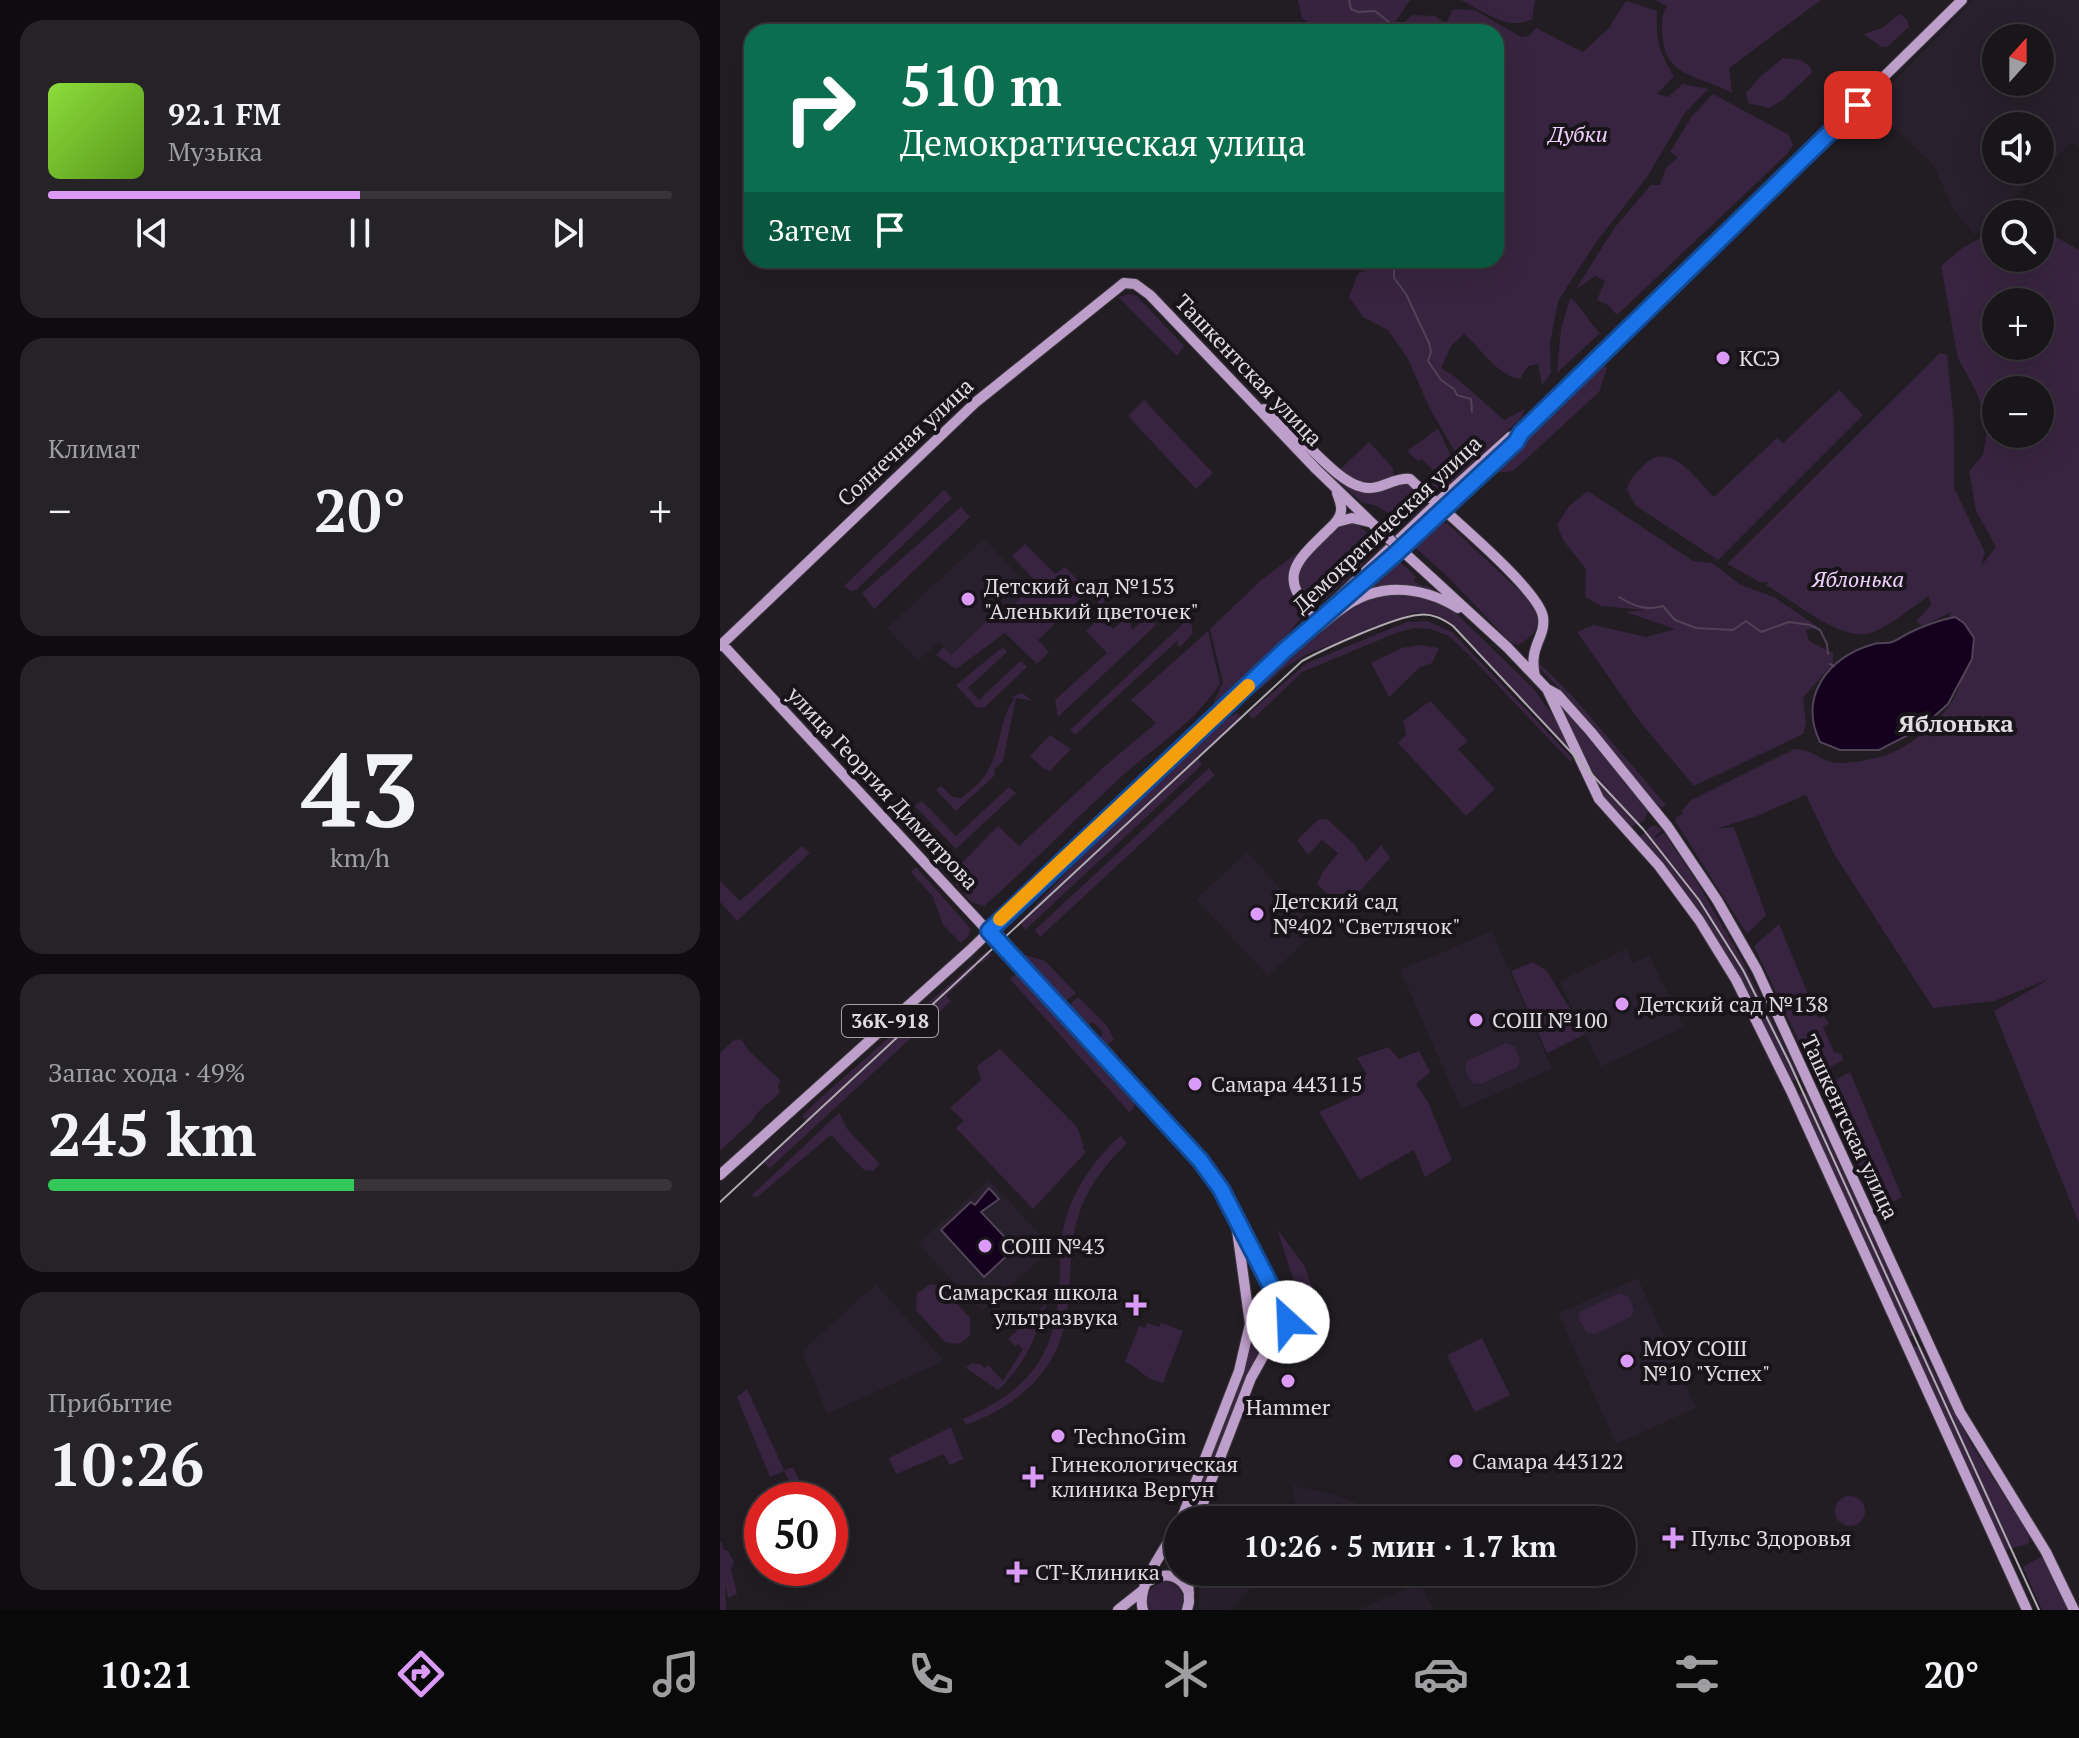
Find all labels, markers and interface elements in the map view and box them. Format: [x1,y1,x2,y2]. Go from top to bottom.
north arrow [1982,24,2054,96]
map controls [1982,24,2054,448]
text: 510 m [900,48,1062,122]
icon: right [768,56,872,160]
pin [1824,71,1892,139]
icon: arrive [1836,83,1880,127]
text: 92.1 FM [168,94,281,134]
button: sound [1982,112,2054,184]
text: Демократическая улица [900,119,1306,166]
park label: Дубки [1546,119,1608,148]
text: Музыка [168,134,263,168]
button: search [1982,200,2054,272]
icon: arrive [868,208,912,252]
text: Затем [768,210,852,250]
icon: previous [130,211,174,255]
icon: pause [338,211,382,255]
icon: next [546,211,590,255]
street label: Ташкентская улица [1169,288,1329,452]
button: + [1982,288,2054,360]
place label: КСЭ [1739,343,1780,372]
marker: КСЭ [1714,349,1732,367]
street label: Солнечная улица [830,371,979,512]
button: − [1982,376,2054,448]
street label: Демократическая улица [1286,428,1487,619]
text: Климат [48,431,140,465]
text: 20° [314,470,406,549]
text: − [48,481,71,540]
text: + [649,481,672,540]
park label: Яблонька [1810,564,1904,593]
place label: Детский сад №153 "Аленький цветочек" [984,571,1199,625]
marker: Детский сад №153 "Аленький цветочек" [959,590,977,608]
street label: улица Георгия Димитрова [781,679,985,896]
district label: Яблонька [1898,707,2014,739]
text: 43 [301,719,419,857]
text: km/h [330,840,390,874]
place label: Детский сад №402 "Светлячок" [1273,886,1461,940]
marker: Детский сад №402 "Светлячок" [1248,905,1266,923]
place label: Детский сад №138 [1638,989,1828,1018]
marker: Детский сад №138 [1613,995,1631,1013]
road number: 36К-918 [842,1005,938,1037]
place label: СОШ №100 [1492,1005,1608,1034]
marker: СОШ №100 [1467,1011,1485,1029]
street label: Ташкентская улица [1795,1030,1906,1224]
text: Запас хода · 49% [48,1055,246,1089]
place label: Самара 443115 [1211,1069,1363,1098]
marker: Самара 443115 [1186,1075,1204,1093]
text: 245 km [48,1094,256,1173]
place label: СОШ №43 [1001,1231,1105,1260]
marker: СОШ №43 [976,1237,994,1255]
place label: Самарская школа ультразвука [938,1277,1118,1331]
position arrow [1246,1280,1330,1364]
marker: Самарская школа ультразвука [1125,1294,1147,1316]
place label: МОУ СОШ №10 "Успех" [1643,1333,1770,1387]
marker: МОУ СОШ №10 "Успех" [1618,1352,1636,1370]
marker: Hammer [1279,1372,1297,1390]
text: Прибытие [48,1385,173,1419]
place label: Hammer [1246,1392,1331,1421]
place label: TechnoGim [1074,1421,1186,1450]
text: 10:26 [48,1424,204,1503]
marker: TechnoGim [1049,1427,1067,1445]
place label: Самара 443122 [1472,1446,1624,1475]
place label: Гинекологическая клиника Вергун [1051,1449,1238,1503]
marker: Самара 443122 [1447,1452,1465,1470]
marker: Гинекологическая клиника Вергун [1022,1466,1044,1488]
speed limit sign: 50 [744,1482,848,1586]
place label: Пульс Здоровья [1691,1523,1852,1552]
text: 10:26 · 5 мин · 1.7 km [1243,1526,1557,1566]
marker: Пульс Здоровья [1662,1527,1684,1549]
place label: СТ-Клиника [1035,1557,1160,1586]
marker: СТ-Клиника [1006,1561,1028,1583]
icon: directions [393,1646,449,1702]
icon: music [648,1646,704,1702]
icon: phone [903,1646,959,1702]
icon: climate [1158,1646,1214,1702]
icon: car [1413,1646,1469,1702]
icon: filters [1669,1646,1725,1702]
text: 10:21 [100,1651,193,1698]
text: 20° [1924,1651,1979,1698]

